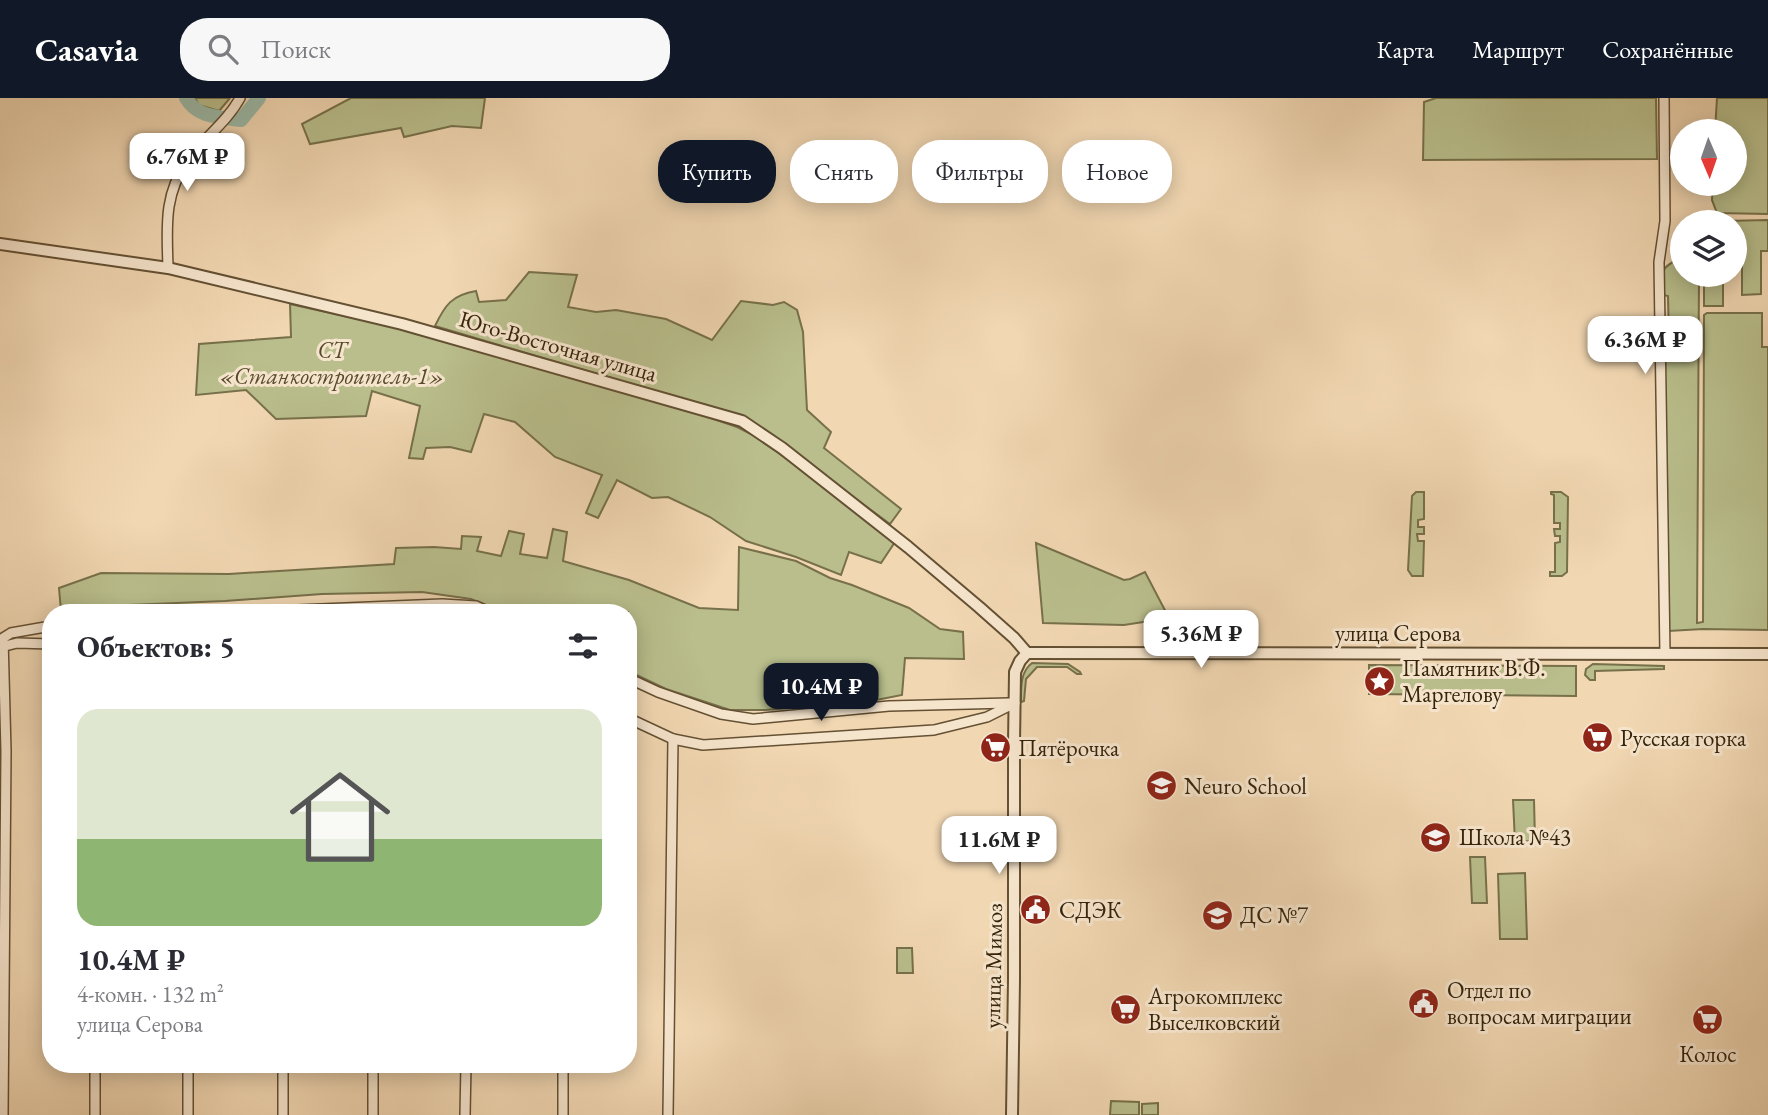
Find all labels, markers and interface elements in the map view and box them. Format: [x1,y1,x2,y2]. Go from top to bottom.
search box [180,18,670,81]
text: Casavia [35,28,138,71]
icon: search [204,30,242,68]
text: Поиск [260,32,331,66]
text: Карта [1377,34,1434,65]
text: Маршрут [1472,34,1564,65]
text: Сохранённые [1602,34,1733,65]
north arrow [1670,119,1746,196]
map controls [1670,119,1747,287]
pin: 6.76M ₽ [122,134,252,193]
chip: Купить [658,140,776,203]
chip: Снять [790,140,898,203]
chip: Фильтры [912,140,1048,203]
chip: Новое [1062,140,1172,203]
text: 6.76M ₽ [146,141,228,171]
button: layers [1670,210,1747,287]
street label: Юго-Восточная улица [456,303,661,389]
pin: 6.36M ₽ [1580,316,1710,376]
text: 6.36M ₽ [1604,324,1686,354]
park label: СТ «Станкостроитель-1» [220,335,444,391]
pin: 5.36M ₽ [1136,610,1266,670]
text: 5.36M ₽ [1160,618,1242,648]
street label: улица Серова [1335,618,1462,648]
text: Объектов: 5 [77,627,235,666]
icon: filters [564,627,602,665]
place label: Памятник В.Ф. Маргелову [1402,653,1546,709]
pin: 10.4M ₽ [756,664,886,723]
place icon: Памятник В.Ф. Маргелову [1362,664,1396,698]
text: 10.4M ₽ [780,671,862,701]
supermarket icon: Русская горка [1580,721,1614,755]
place label: Русская горка [1620,723,1747,753]
supermarket icon: Пятёрочка [978,731,1012,765]
place label: Пятёрочка [1018,733,1120,763]
icon: home [277,754,403,880]
school or university icon: Neuro School [1144,769,1178,803]
place label: Neuro School [1184,771,1307,801]
pin: 11.6M ₽ [934,816,1064,876]
school or university icon: Школа №43 [1419,820,1453,854]
place label: Школа №43 [1459,822,1571,852]
text: 11.6M ₽ [958,824,1040,854]
public building icon: СДЭК [1019,893,1053,927]
place label: СДЭК [1059,895,1123,925]
school or university icon: ДС №7 [1200,898,1234,932]
place label: ДС №7 [1240,900,1309,930]
street label: улица Мимоз [977,903,1009,1029]
text: 10.4M ₽ [77,940,185,979]
place label: Отдел по вопросам миграции [1447,975,1632,1031]
text: 4-комн. · 132 m² [77,979,224,1009]
place label: Агрокомплекс Выселковский [1147,981,1283,1037]
public building icon: Отдел по вопросам миграции [1407,986,1441,1020]
supermarket icon: Агрокомплекс Выселковский [1108,992,1142,1026]
supermarket icon: Колос [1691,1003,1725,1037]
text: улица Серова [77,1009,203,1039]
place label: Колос [1679,1039,1737,1069]

